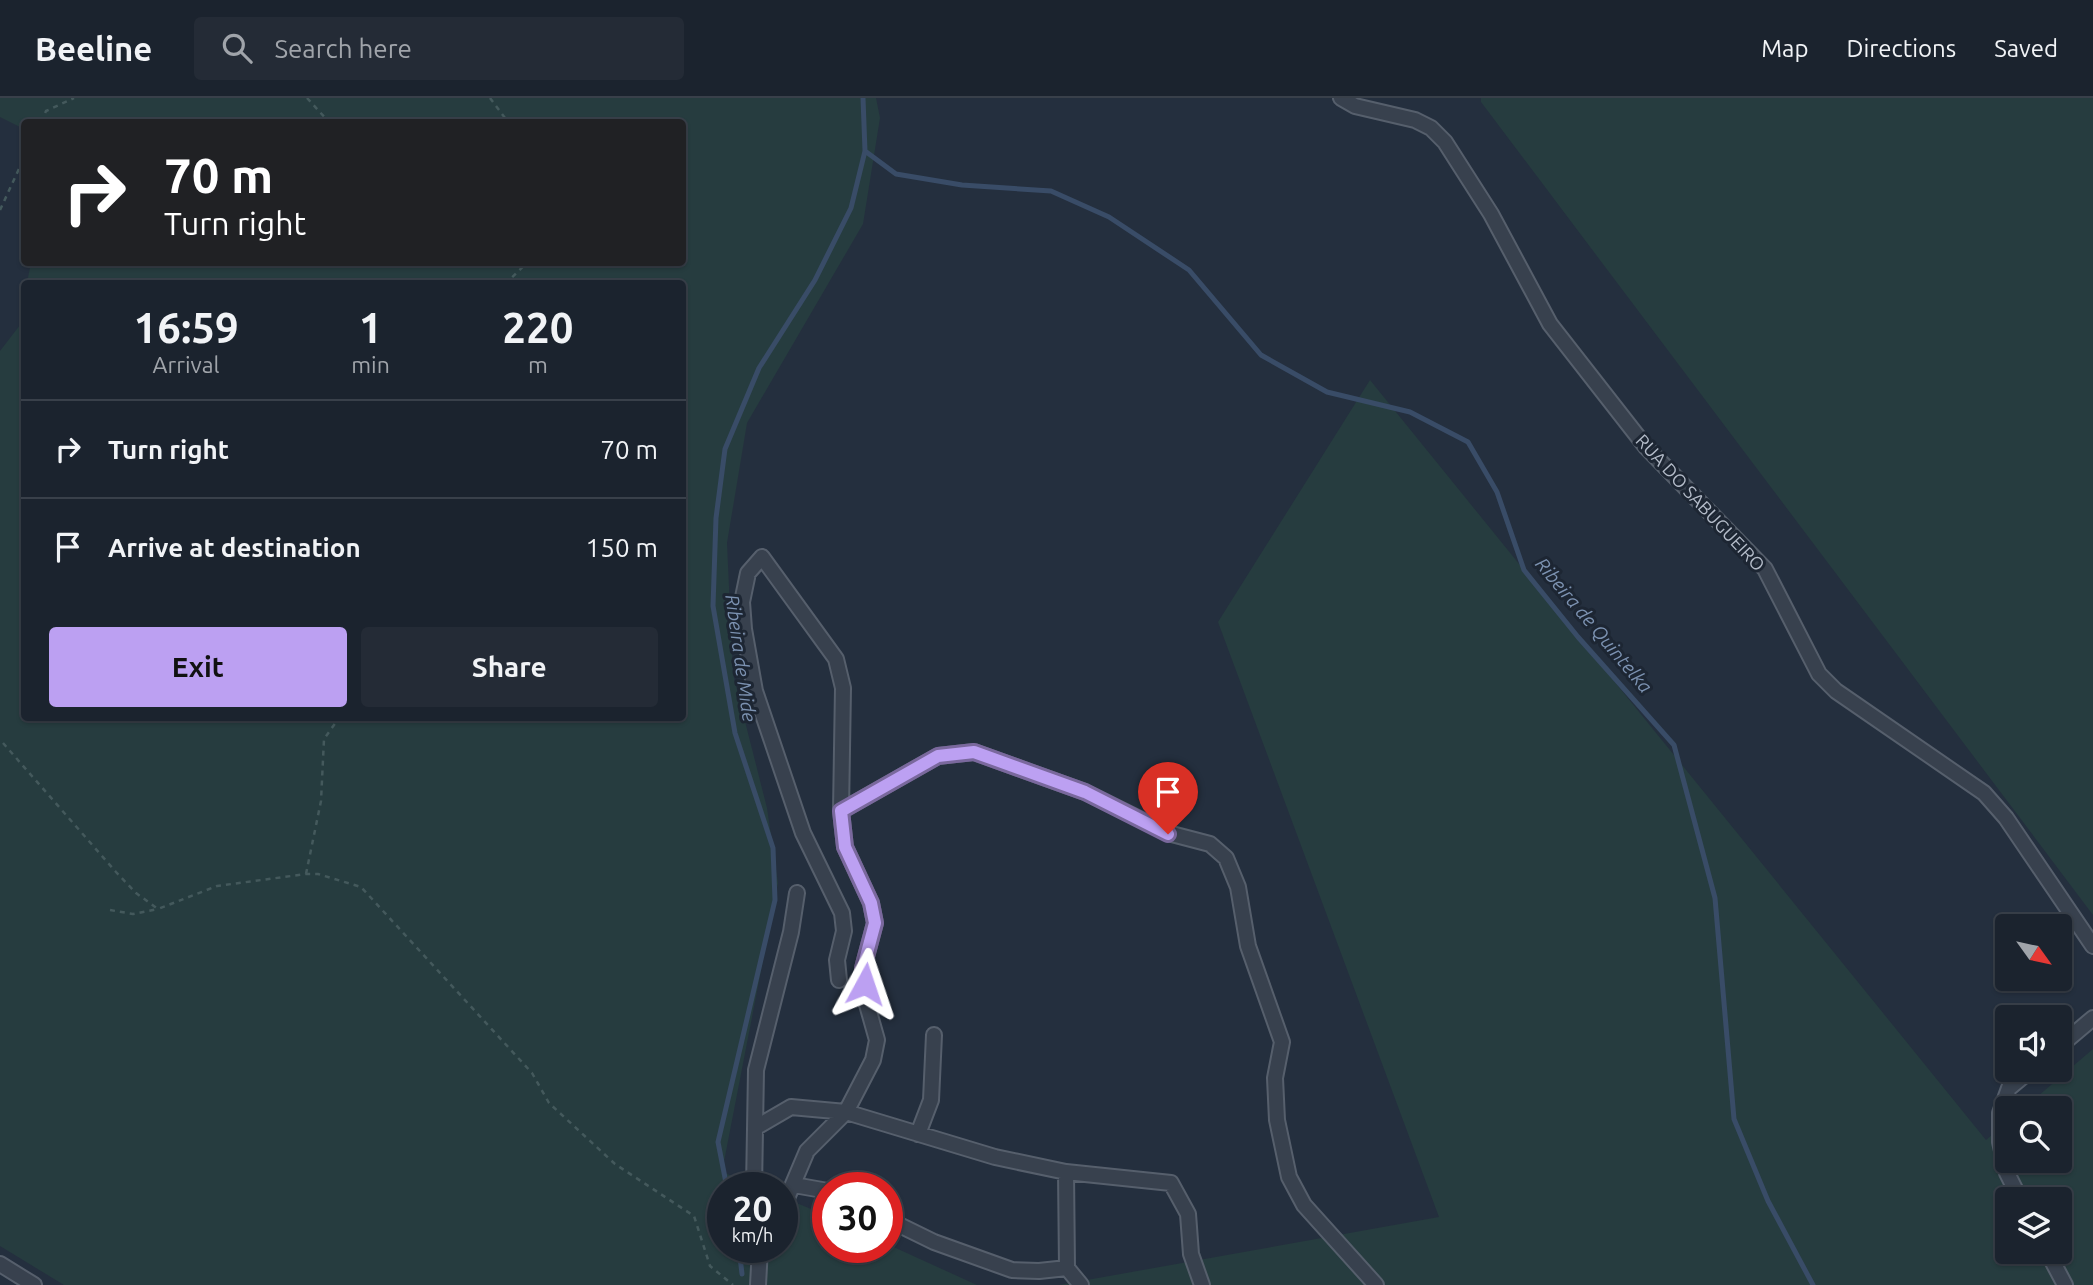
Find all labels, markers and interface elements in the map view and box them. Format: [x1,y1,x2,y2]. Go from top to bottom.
search box [194,17,684,80]
icon: search [218,29,256,67]
text: Beeline [35,30,152,67]
text: Search here [274,34,412,63]
text: Map [1761,35,1808,62]
text: Directions [1846,35,1956,62]
text: Saved [1994,35,2058,62]
icon: right [49,147,140,238]
text: 70 m [164,147,273,202]
text: Turn right [164,205,306,241]
text: 16:59 [134,304,239,351]
text: 1 [359,304,382,351]
text: 220 [502,304,573,351]
text: Arrival [153,352,220,377]
text: min [351,352,390,377]
text: m [528,352,548,377]
icon: right [49,430,87,468]
street label: RUA DO SABUGUEIRO [1632,430,1769,575]
text: Turn right [108,435,229,464]
text: 70 m [600,435,658,464]
icon: arrive [49,528,87,566]
text: Arrive at destination [108,533,361,562]
text: 150 m [586,533,658,562]
water label: Ribeira de Quintelka [1531,553,1657,697]
water label: Ribeira de Mide [721,593,761,724]
button: Exit [49,627,347,707]
button: Share [361,627,658,707]
pin [1138,762,1198,834]
icon: arrive [1149,773,1187,811]
north arrow [1995,914,2072,990]
map controls [1995,914,2072,1264]
position arrow [828,947,902,1021]
button: sound [1995,1005,2072,1082]
button: search [1995,1096,2072,1173]
speed limit sign: 30 [812,1172,903,1263]
button: layers [1995,1187,2072,1264]
text: 20 [733,1188,772,1228]
text: km/h [732,1225,773,1245]

